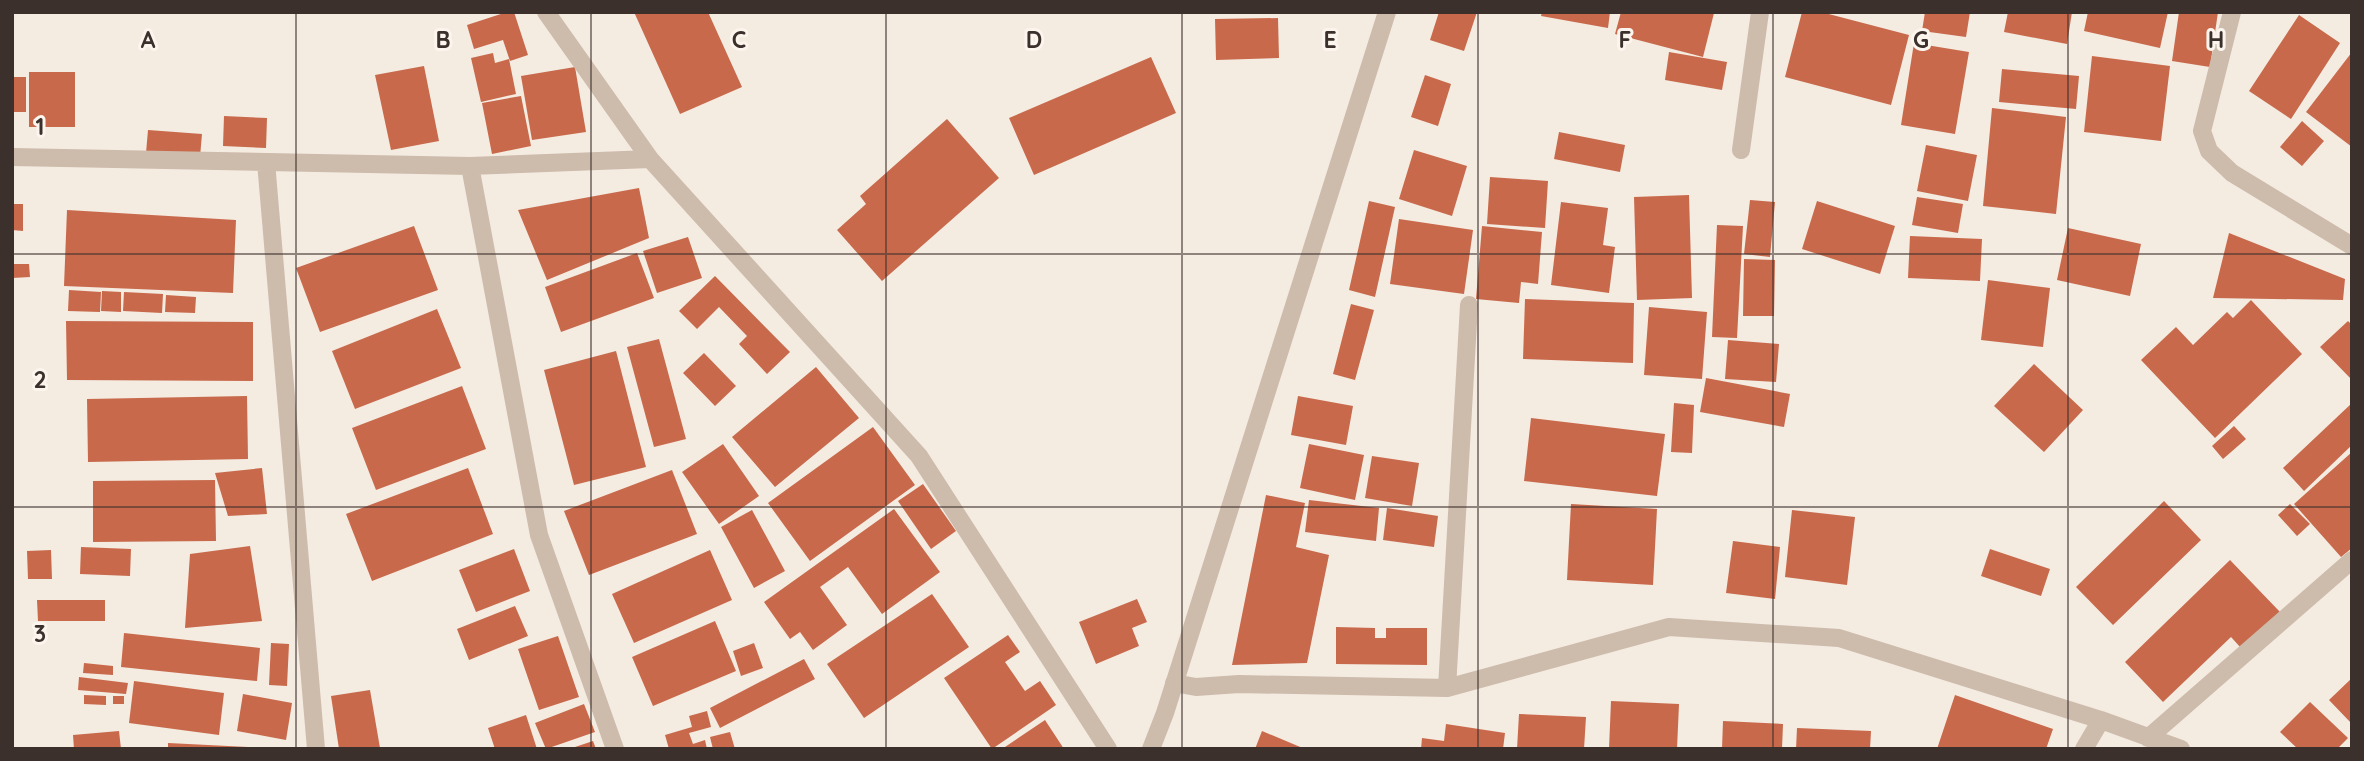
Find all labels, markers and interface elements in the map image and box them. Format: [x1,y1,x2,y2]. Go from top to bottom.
text: A [141,25,156,54]
text: B [435,25,451,54]
text: C [732,25,746,54]
text: D [1026,25,1042,54]
text: E [1323,25,1337,54]
text: F [1619,25,1631,54]
text: G [1913,25,1929,54]
text: H [2208,25,2224,54]
text: 1 [36,112,44,141]
text: 2 [33,365,47,394]
text: 3 [34,619,46,648]

